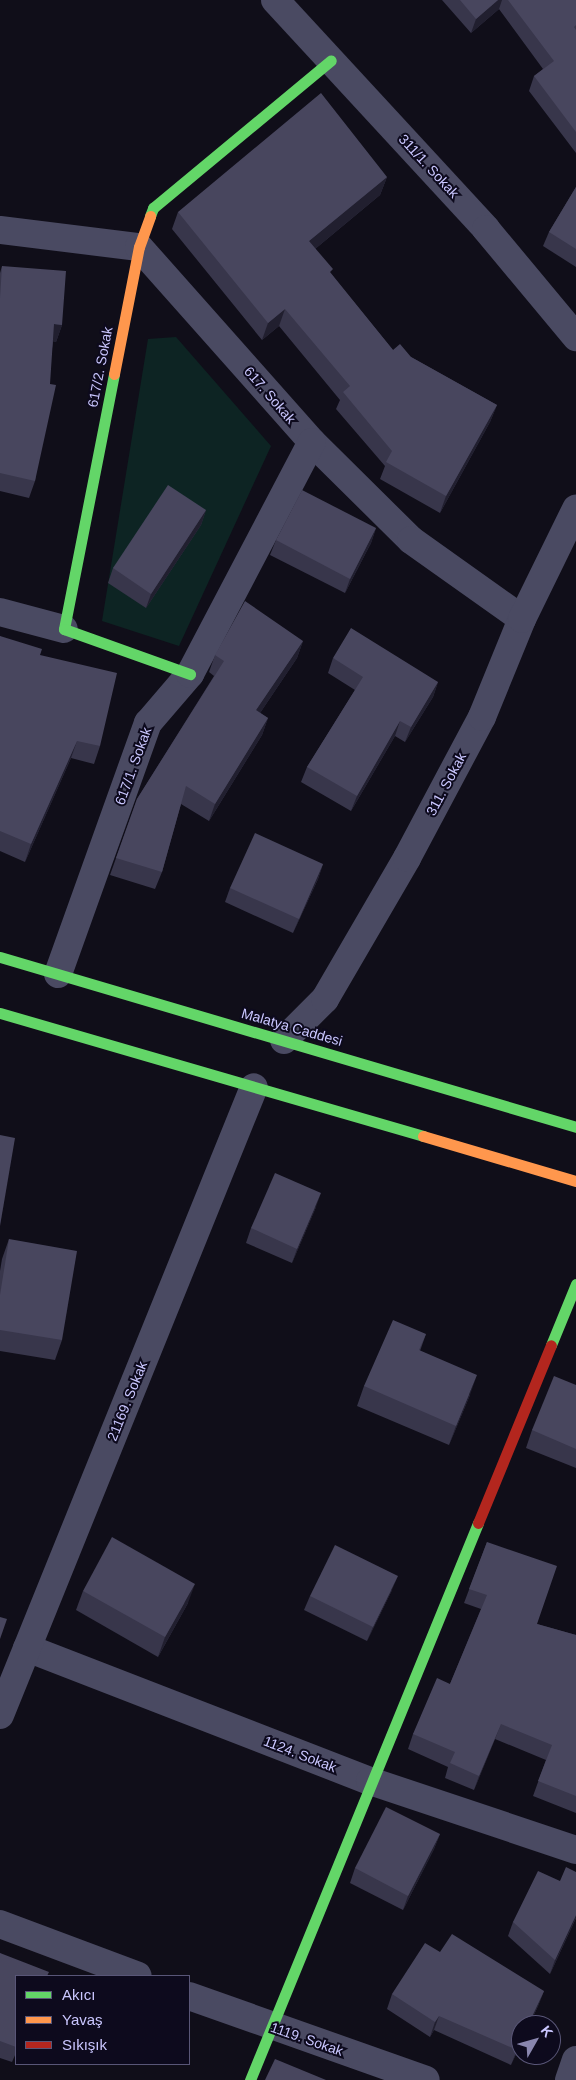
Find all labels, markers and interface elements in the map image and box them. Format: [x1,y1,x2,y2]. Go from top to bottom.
street label: 311/1. Sokak [395,131,463,201]
street label: 617/2. Sokak [84,325,116,409]
street label: 617. Sokak [241,363,299,427]
street label: 617/1. Sokak [111,725,155,807]
street label: 311. Sokak [422,750,470,818]
street label: Malatya Caddesi [240,1005,344,1049]
street label: 21169. Sokak [103,1359,151,1443]
street label: 1124. Sokak [261,1732,339,1776]
legend [15,1975,190,2065]
text: Akıcı [62,1986,95,2003]
text: Yavaş [62,2011,103,2028]
north arrow [511,2015,561,2065]
street label: 1119. Sokak [268,2019,346,2059]
text: K [538,2022,556,2040]
text: Sıkışık [62,2036,107,2053]

